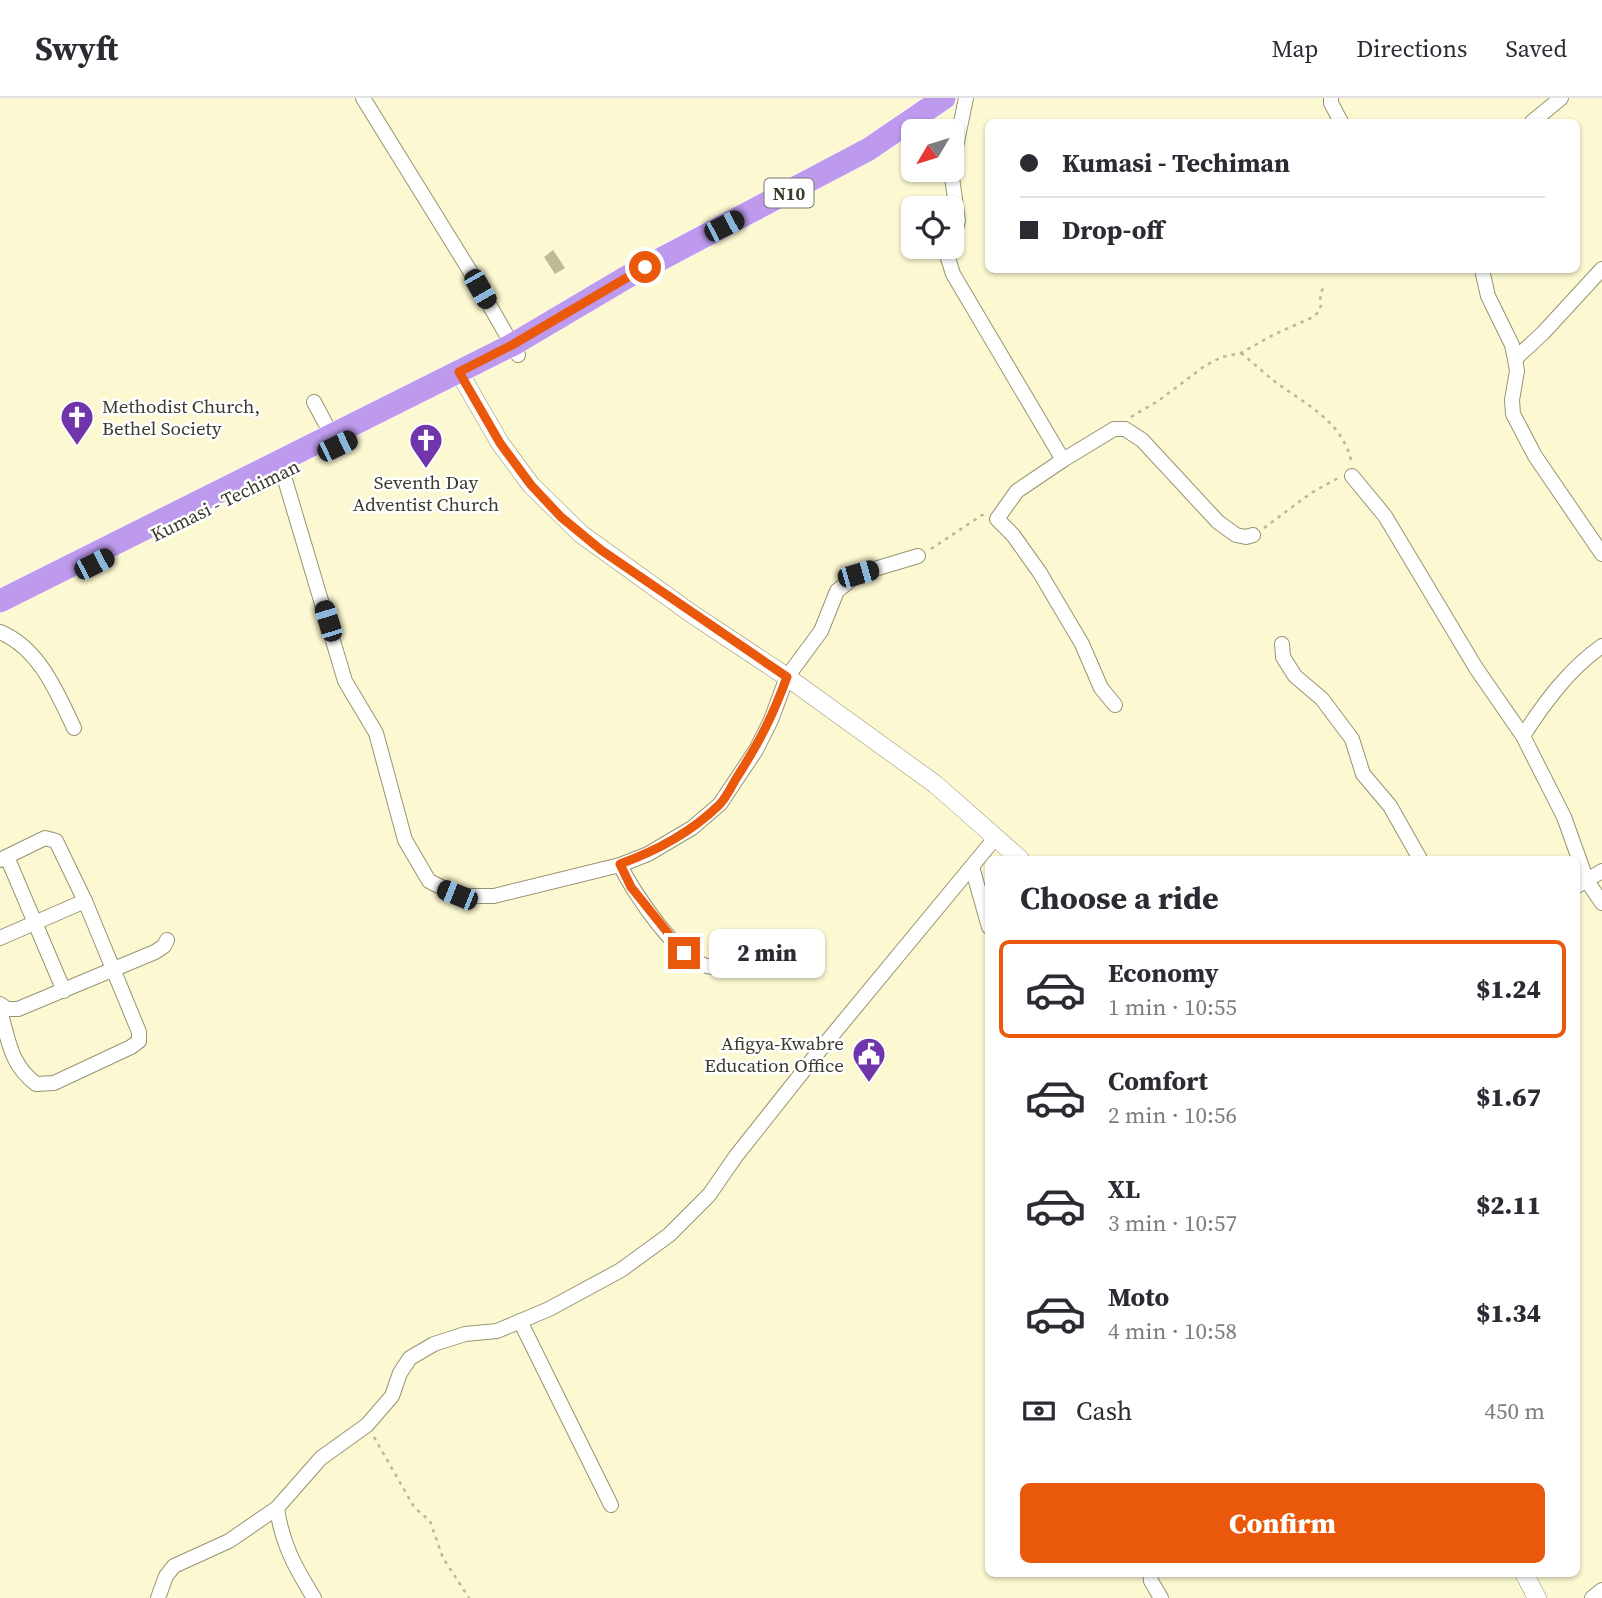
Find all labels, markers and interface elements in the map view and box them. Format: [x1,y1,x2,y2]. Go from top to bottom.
text: Swyft [35,26,118,71]
text: Map [1271,32,1318,65]
text: Directions [1356,32,1467,65]
text: Saved [1505,32,1567,65]
north arrow [901,119,964,182]
map controls [901,119,964,259]
text: Kumasi - Techiman [1062,145,1290,181]
road number: N10 [764,178,814,208]
button: locate [901,196,964,259]
car [701,207,748,245]
text: Drop-off [1062,212,1164,248]
route start [629,251,661,283]
car [461,266,500,312]
place label: Methodist Church, Bethel Society [102,393,260,441]
church icon: Methodist Church, Bethel Society [58,398,96,447]
church icon: Seventh Day Adventist Church [407,421,445,470]
car [314,427,361,465]
street label: Kumasi - Techiman [146,453,304,547]
place label: Seventh Day Adventist Church [353,469,499,517]
car [71,545,118,583]
car [835,558,882,590]
car [312,598,345,644]
text: Choose a ride [1020,876,1219,920]
car [434,877,481,913]
callout: 2 min [708,928,824,978]
route end [668,937,700,969]
text: 2 min [737,937,797,969]
text: Economy [1108,955,1219,991]
icon: car [1024,958,1087,1021]
text: $1.24 [1476,971,1541,1007]
text: 1 min · 10:55 [1108,991,1237,1023]
place label: Afigya-Kwabre Education Office [704,1030,844,1078]
public building icon: Afigya-Kwabre Education Office [850,1035,888,1084]
text: Comfort [1108,1063,1208,1099]
icon: car [1024,1066,1087,1129]
text: $1.67 [1476,1079,1541,1115]
text: 2 min · 10:56 [1108,1099,1237,1131]
text: XL [1108,1171,1140,1207]
icon: car [1024,1174,1087,1237]
text: $2.11 [1476,1187,1541,1223]
text: 3 min · 10:57 [1108,1207,1237,1239]
text: Moto [1108,1279,1169,1315]
icon: car [1024,1282,1087,1345]
text: $1.34 [1476,1295,1541,1331]
text: 4 min · 10:58 [1108,1315,1237,1347]
icon: cash [1020,1392,1058,1430]
text: Cash [1076,1393,1132,1429]
text: 450 m [1484,1395,1545,1427]
button: Confirm [1020,1483,1545,1563]

